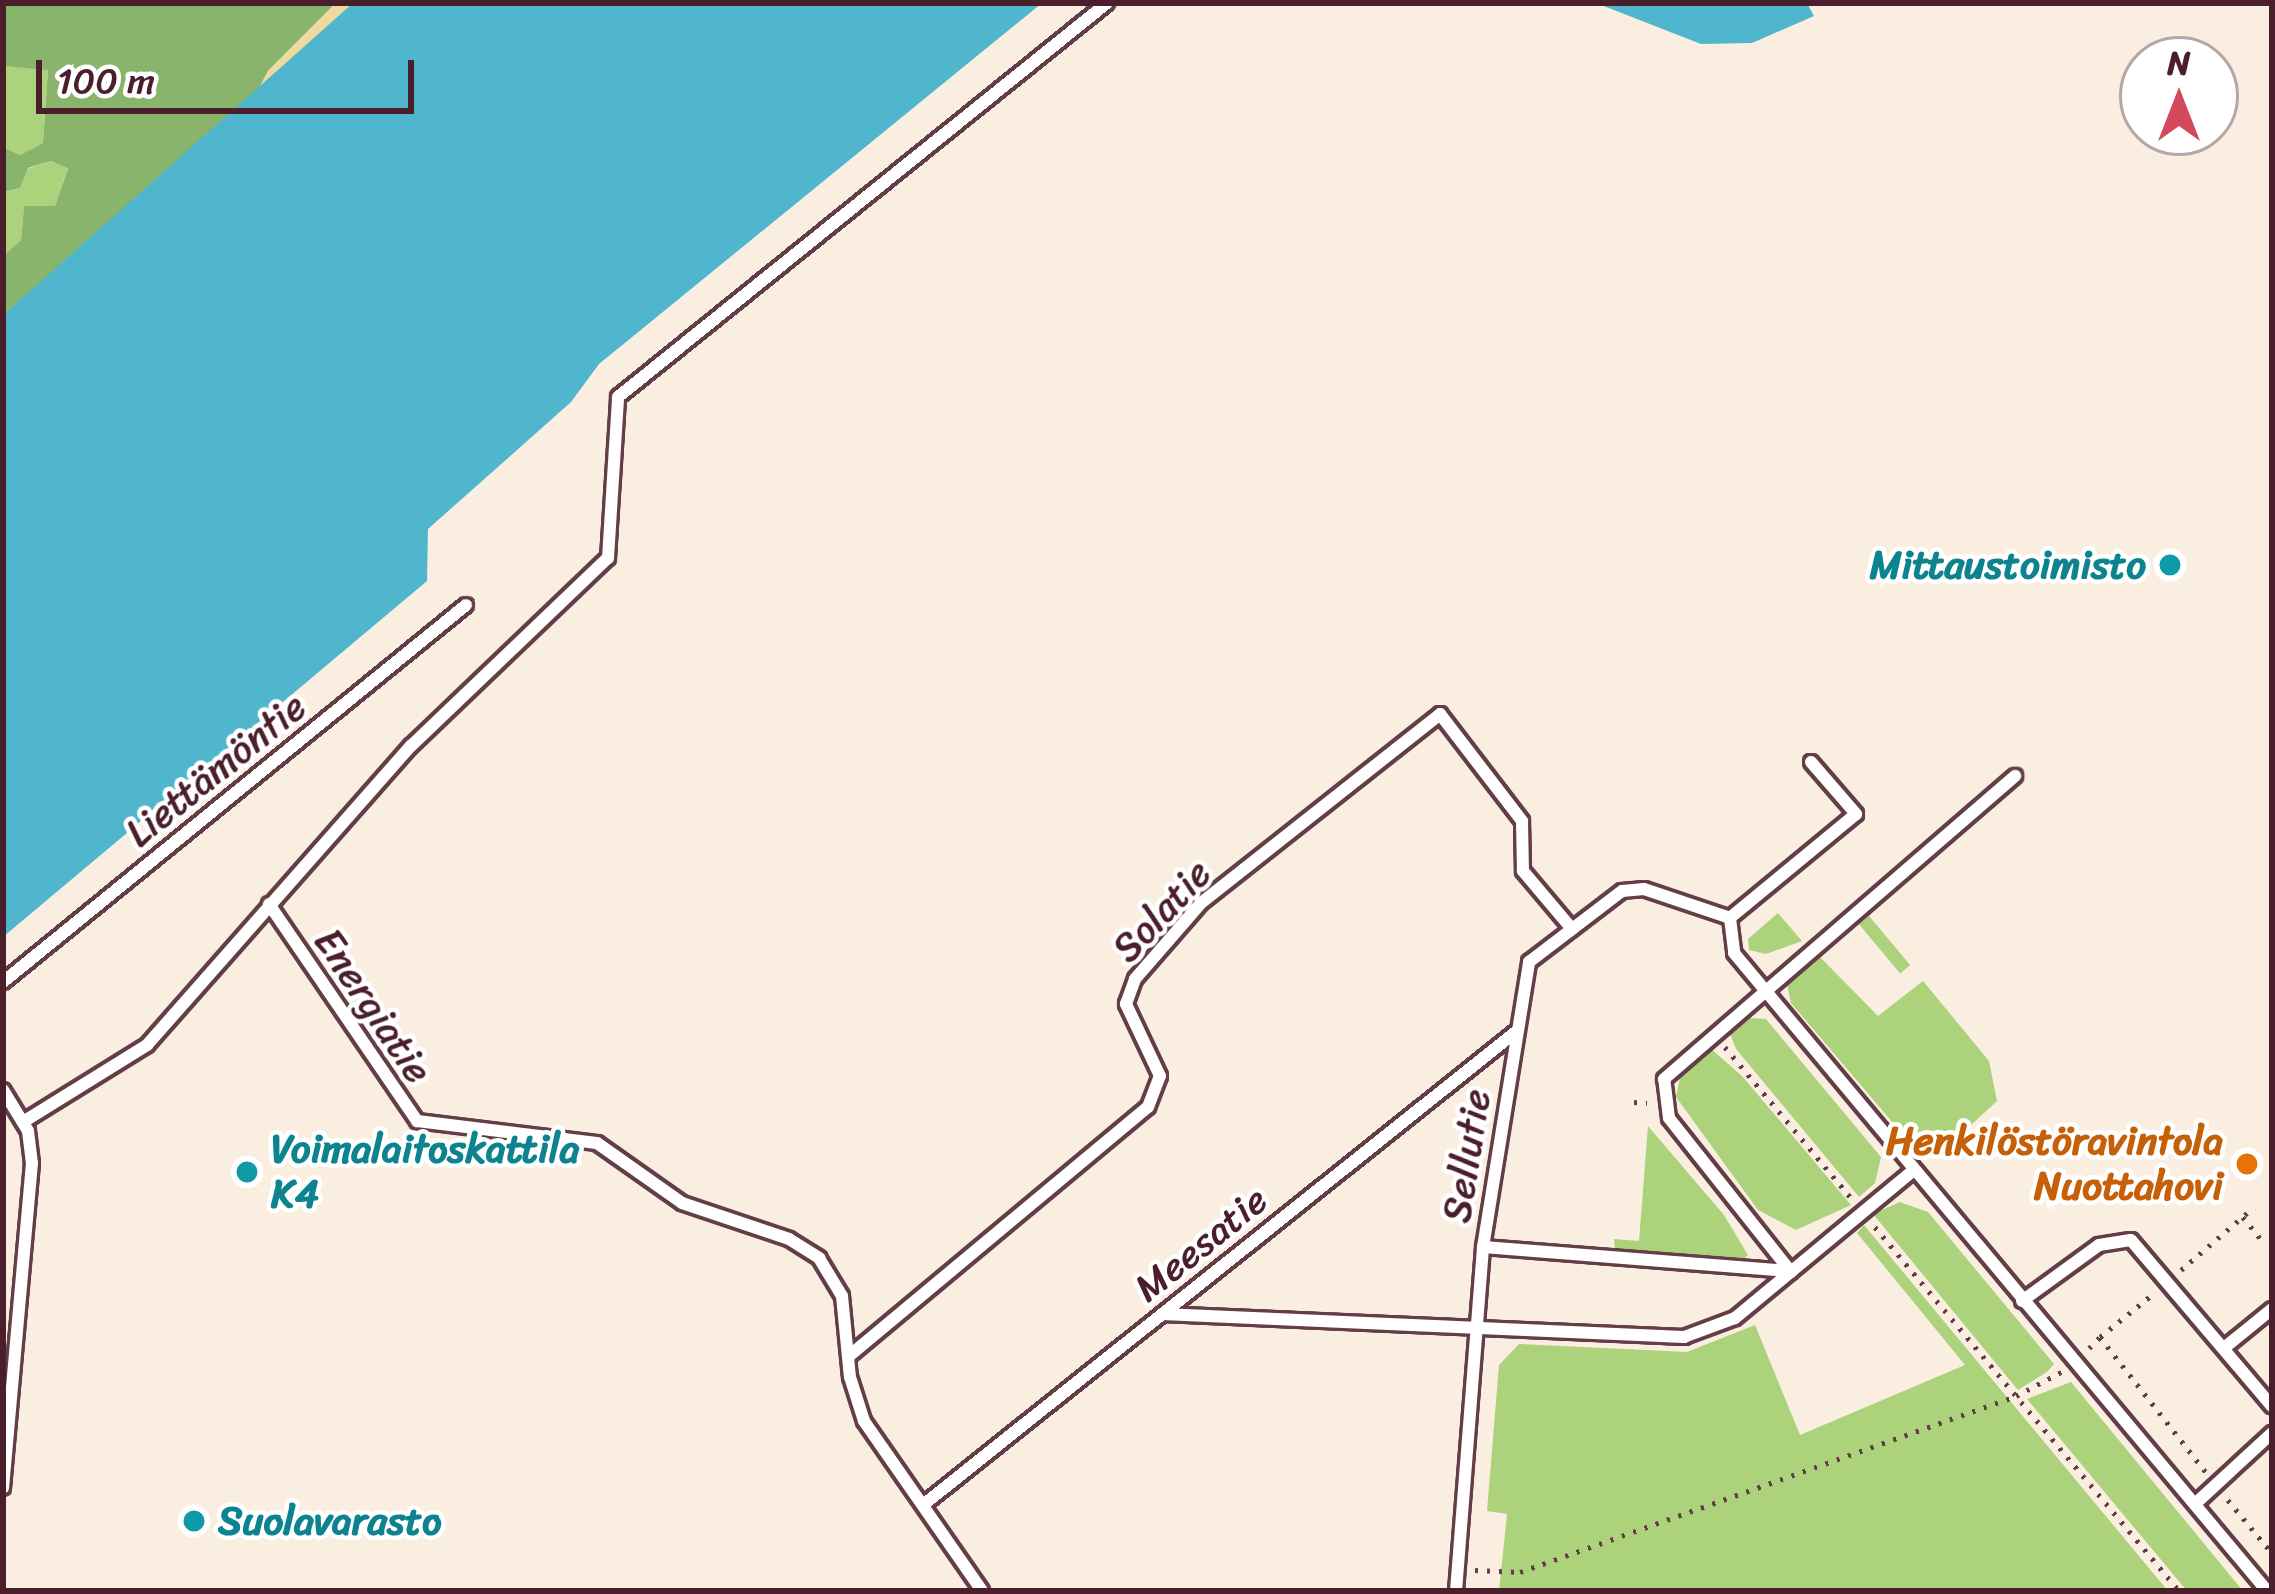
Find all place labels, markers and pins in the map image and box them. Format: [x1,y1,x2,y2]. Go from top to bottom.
place label: Mittaustoimisto [1870,542,2146,588]
marker: Mittaustoimisto [2157,552,2183,578]
place label: Henkilöstöravintola Nuottahovi [1886,1119,2223,1210]
place label: Voimalaitoskattila K4 [271,1127,579,1218]
marker: Henkilöstöravintola Nuottahovi [2234,1151,2260,1177]
marker: Voimalaitoskattila K4 [234,1159,260,1185]
place label: Suolavarasto [218,1498,441,1544]
marker: Suolavarasto [181,1508,207,1534]

